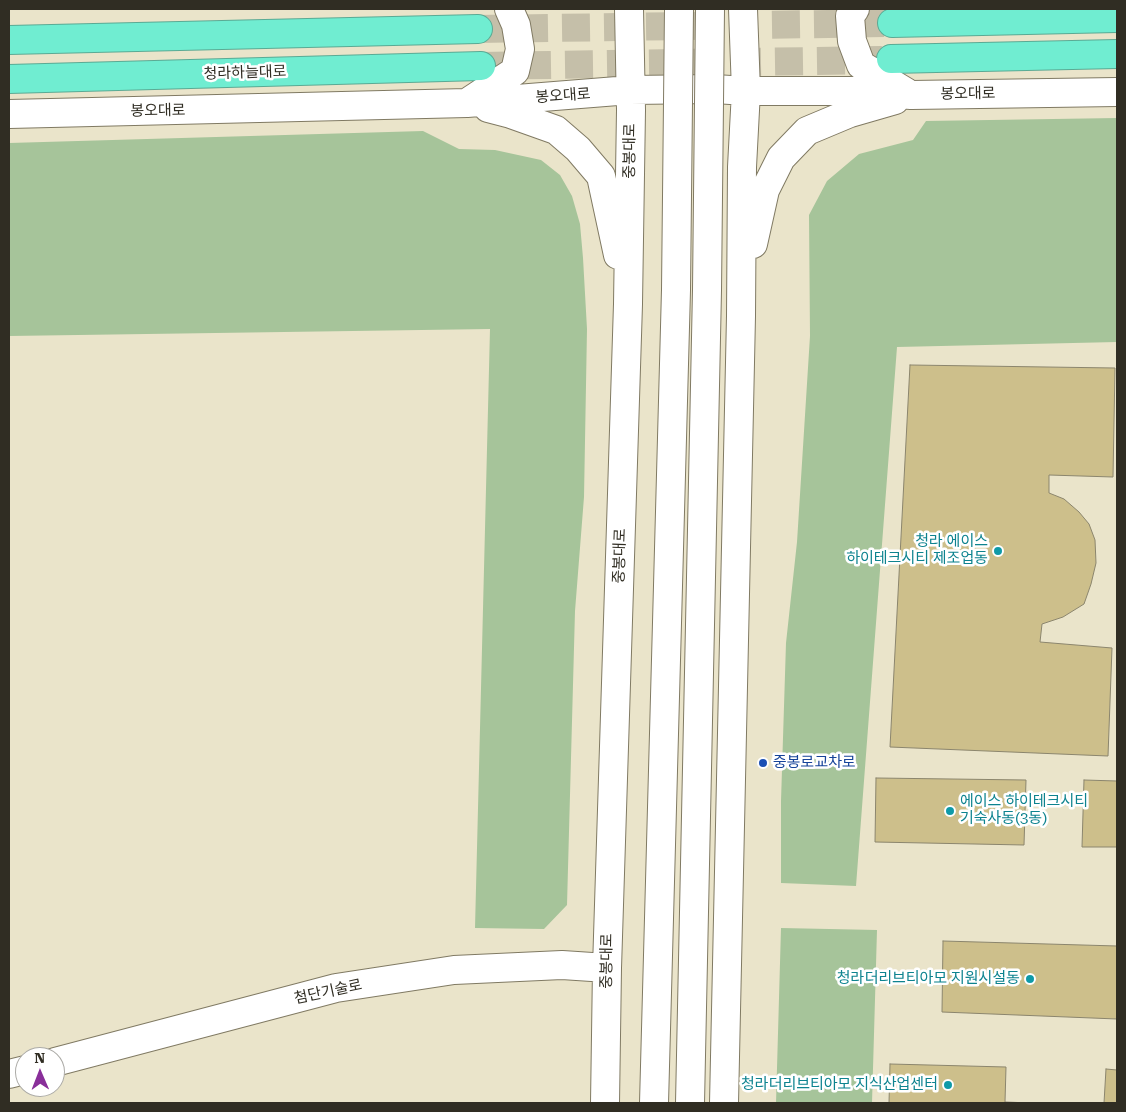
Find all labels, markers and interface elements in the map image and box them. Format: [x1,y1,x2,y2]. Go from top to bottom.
street label: 청라하늘대로 [203,63,287,83]
street label: 봉오대로 [535,85,591,107]
street label: 봉오대로 [940,85,996,103]
street label: 봉오대로 [130,102,186,120]
street label: 중봉대로 [621,123,639,179]
street label: 중봉대로 [610,528,630,584]
place label: 청라 에이스 하이테크시티 제조업동 [846,533,988,568]
marker: 청라 에이스 하이테크시티 제조업동 [992,545,1004,557]
place label: 중봉로교차로 [773,754,856,772]
marker: 중봉로교차로 [757,757,769,769]
place label: 에이스 하이테크시티 기숙사동(3동) [960,793,1088,828]
marker: 에이스 하이테크시티 기숙사동(3동) [944,805,956,817]
street label: 중봉대로 [598,933,616,989]
place label: 청라더리브티아모 지원시설동 [837,970,1020,988]
marker: 청라더리브티아모 지원시설동 [1024,973,1036,985]
street label: 첨단기술로 [292,976,364,1008]
north arrow [15,1047,65,1097]
text: N [34,1050,45,1066]
place label: 청라더리브티아모 지식산업센터 [741,1076,938,1094]
marker: 청라더리브티아모 지식산업센터 [942,1079,954,1091]

